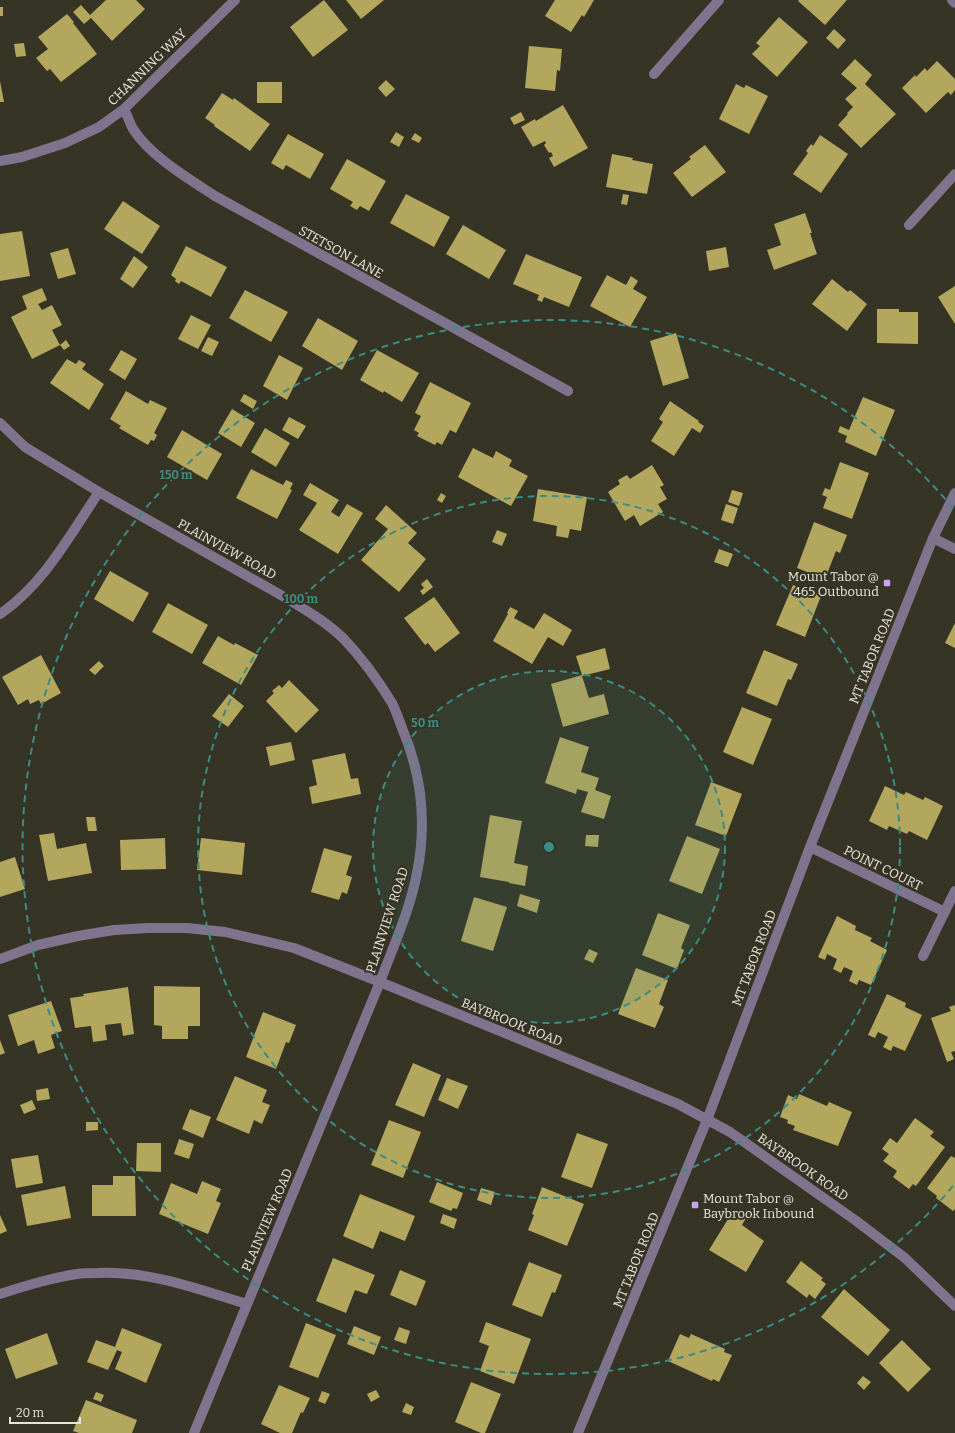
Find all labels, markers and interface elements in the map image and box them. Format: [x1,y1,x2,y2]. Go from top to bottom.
street label: CHANNING WAY [105,25,190,108]
street label: STETSON LANE [296,223,386,281]
text: 150 m [160,468,193,482]
street label: PLAINVIEW ROAD [175,516,279,582]
place label: Mount Tabor @ 465 Outbound [788,569,879,599]
marker: Mount Tabor @ 465 Outbound [882,578,892,588]
text: 100 m [284,592,319,606]
street label: MT TABOR ROAD [846,606,898,706]
text: 50 m [411,716,439,730]
centre of rings [542,840,556,854]
street label: POINT COURT [841,843,925,894]
street label: PLAINVIEW ROAD [363,865,411,975]
street label: MT TABOR ROAD [729,908,779,1008]
street label: BAYBROOK ROAD [459,995,565,1049]
street label: BAYBROOK ROAD [755,1130,851,1204]
street label: PLAINVIEW ROAD [239,1166,295,1274]
place label: Mount Tabor @ Baybrook Inbound [703,1191,815,1221]
marker: Mount Tabor @ Baybrook Inbound [690,1200,700,1210]
street label: MT TABOR ROAD [610,1210,662,1310]
scale bar [10,1399,80,1425]
text: 20 m [16,1406,45,1420]

